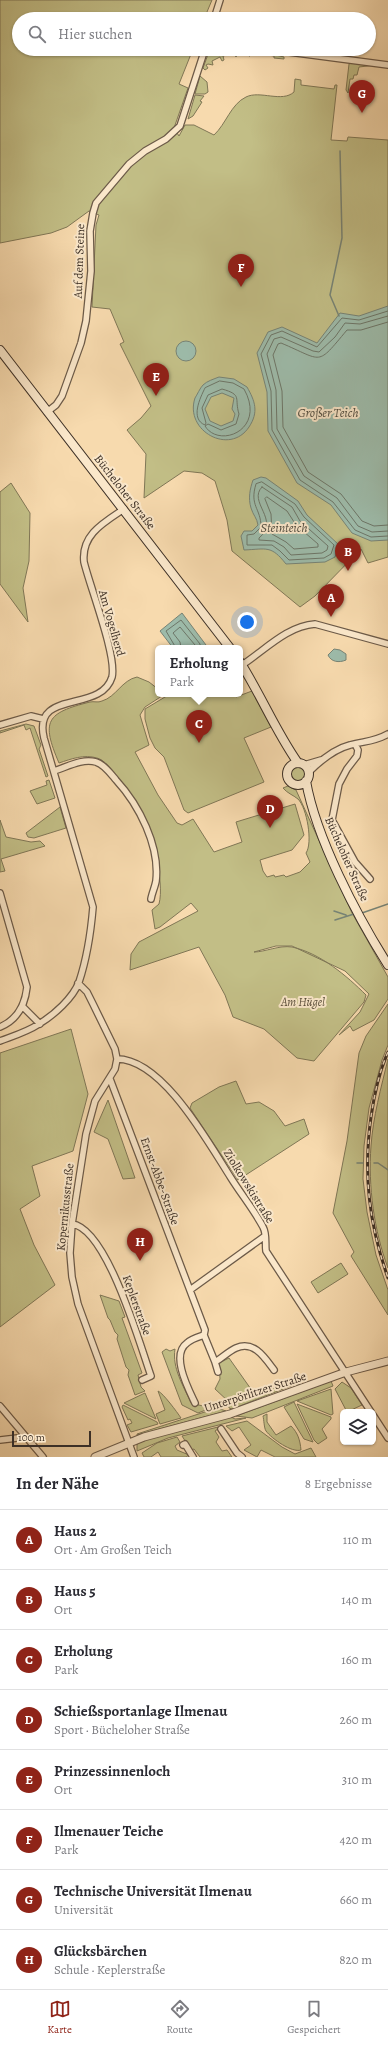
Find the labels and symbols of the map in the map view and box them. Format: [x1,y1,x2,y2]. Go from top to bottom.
pin: G [349,80,375,113]
street label: Auf dem Steine [70,223,88,300]
pin: F [228,254,254,287]
pin: E [143,363,169,396]
water label: Großer Teich [297,404,359,421]
street label: Bücheloher Straße [91,451,159,533]
water label: Steinteich [260,519,308,536]
pin: B [335,538,361,571]
pin: A [318,584,344,617]
street label: Am Vogelherd [95,587,129,659]
your location [237,612,257,632]
pin: C [186,710,212,743]
pin: D [257,795,283,828]
street label: Bücheloher Straße [321,814,373,904]
park label: Am Hügel [280,994,325,1010]
street label: Ernst-Abbe-Straße [137,1135,183,1227]
street label: Ziolkowskistraße [220,1146,278,1226]
street label: Kopernikusstraße [52,1162,78,1252]
pin: H [127,1228,153,1261]
street label: Keplerstraße [119,1273,155,1337]
street label: Unterpörlitzer Straße [202,1368,308,1416]
scale bar [12,1429,91,1448]

